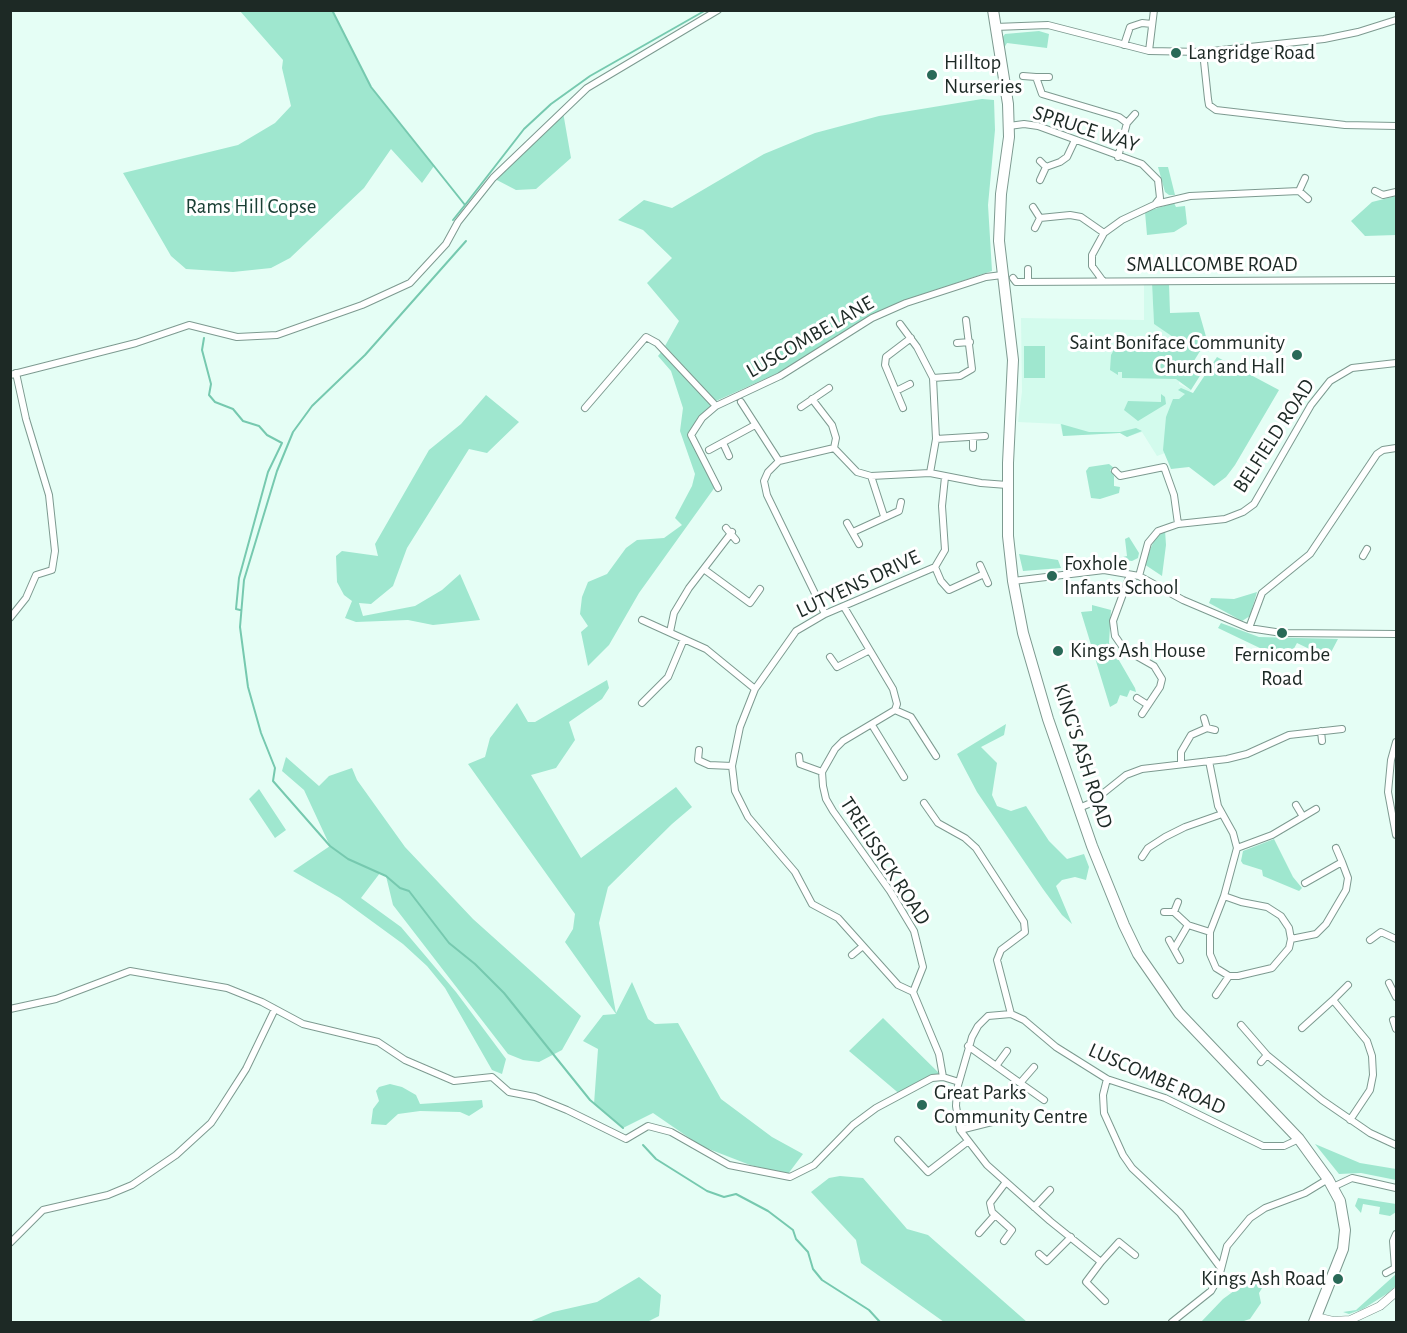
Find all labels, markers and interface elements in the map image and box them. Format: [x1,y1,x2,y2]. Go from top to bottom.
place label: Langridge Road [1188,40,1315,66]
marker: Langridge Road [1169,46,1183,60]
place label: Hilltop Nurseries [944,50,1022,100]
marker: Hilltop Nurseries [925,68,939,82]
street label: SPRUCE WAY [1030,100,1142,158]
park label: Rams Hill Copse [186,194,316,220]
street label: SMALLCOMBE ROAD [1126,252,1298,278]
street label: LUSCOMBE LANE [742,290,878,384]
place label: Saint Boniface Community Church and Hall [1069,330,1285,380]
marker: Saint Boniface Community Church and Hall [1290,348,1304,362]
street label: BELFIELD ROAD [1228,374,1320,498]
street label: LUTYENS DRIVE [792,544,924,624]
place label: Foxhole Infants School [1064,551,1179,601]
marker: Foxhole Infants School [1045,569,1059,583]
marker: Fernicombe Road [1275,626,1289,640]
place label: Kings Ash House [1070,638,1206,664]
place label: Fernicombe Road [1234,642,1330,692]
marker: Kings Ash House [1051,644,1065,658]
street label: KING'S ASH ROAD [1048,680,1118,832]
street label: TRELISSICK ROAD [834,792,936,930]
street label: LUSCOMBE ROAD [1084,1037,1230,1121]
place label: Great Parks Community Centre [934,1080,1088,1130]
marker: Great Parks Community Centre [915,1098,929,1112]
place label: Kings Ash Road [1201,1266,1326,1292]
marker: Kings Ash Road [1331,1272,1345,1286]

